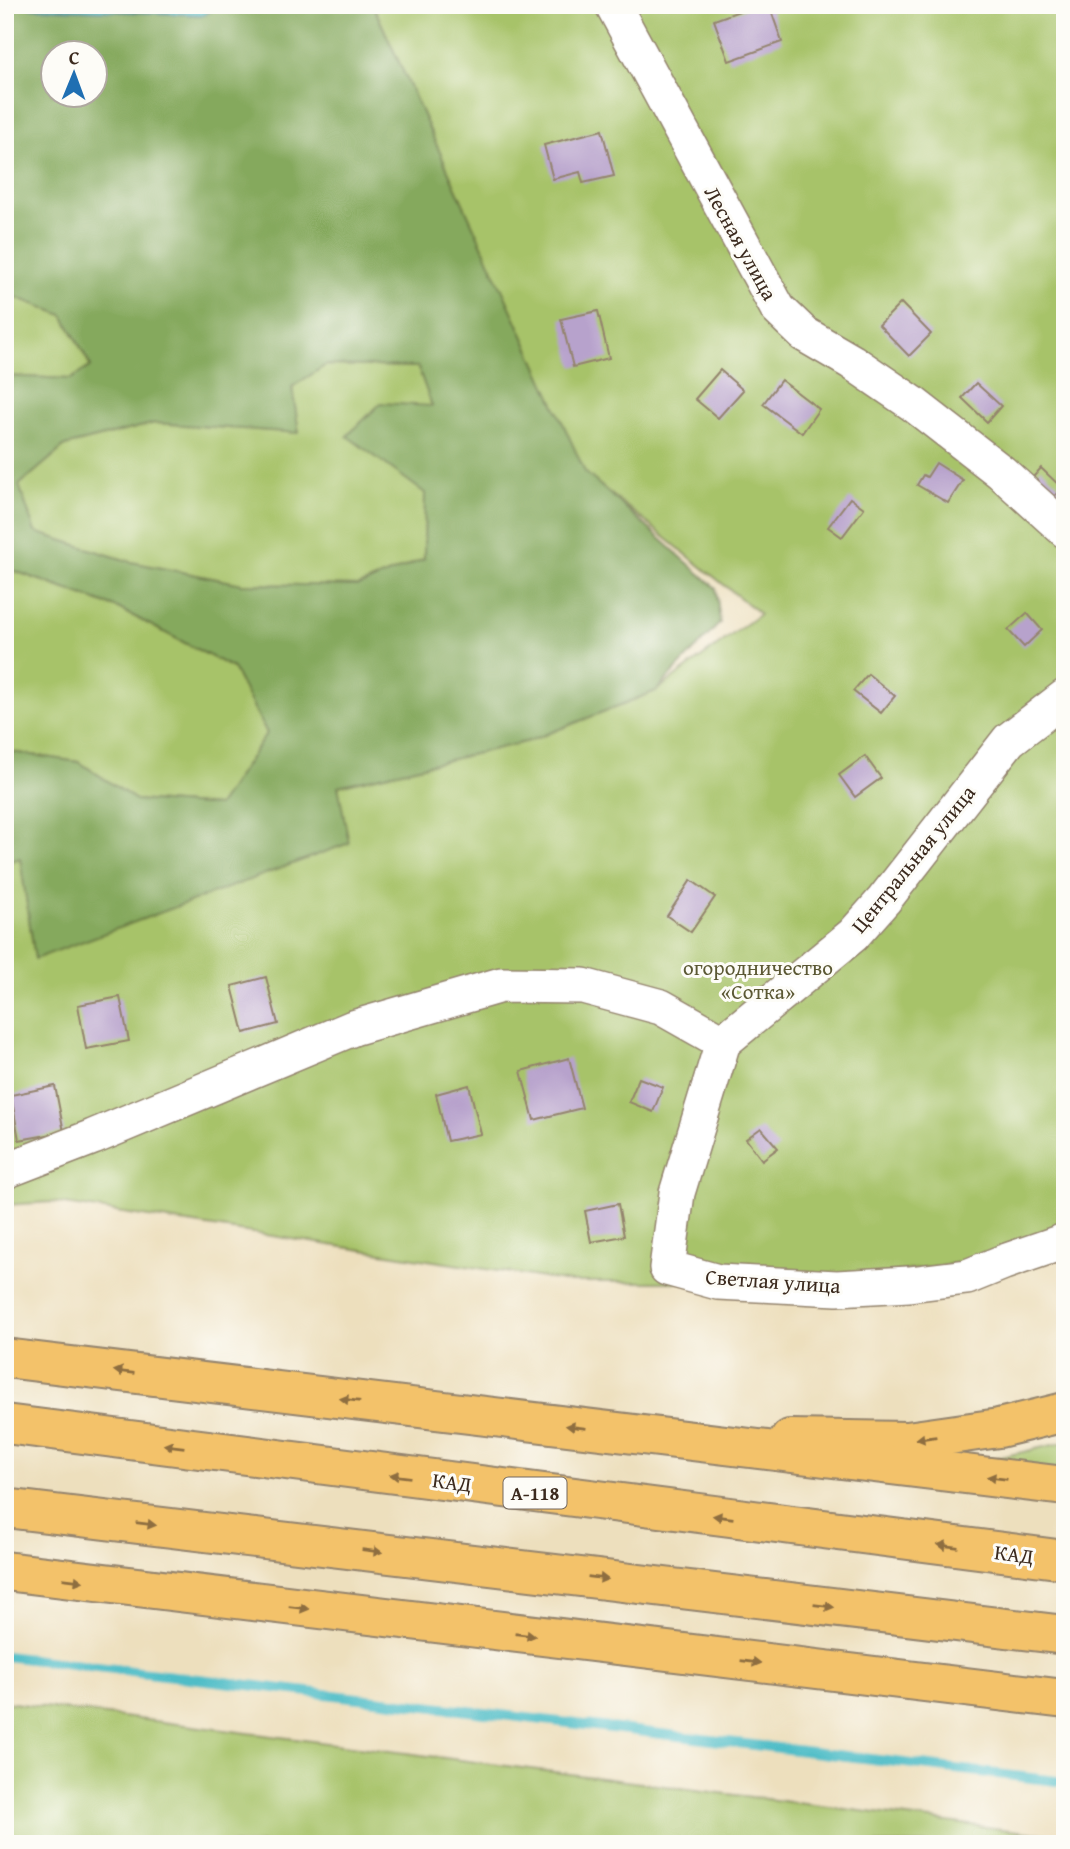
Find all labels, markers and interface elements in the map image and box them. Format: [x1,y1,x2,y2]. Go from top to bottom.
north arrow [38,38,108,108]
text: С [69,43,80,71]
street label: Лесная улица [697,180,785,306]
street label: Центральная улица [843,778,983,940]
park label: огородничество «Сотка» [683,952,833,1007]
street label: Светлая улица [705,1261,841,1301]
one-way arrow [113,1367,135,1378]
one-way arrow [339,1394,361,1405]
one-way arrow [564,1421,586,1432]
one-way arrow [914,1433,936,1444]
one-way arrow [163,1441,185,1452]
street label: КАД [431,1464,473,1500]
one-way arrow [389,1470,411,1481]
one-way arrow [986,1472,1008,1483]
road number: А-118 [504,1478,566,1508]
one-way arrow [712,1511,734,1522]
one-way arrow [135,1519,157,1530]
street label: КАД [993,1536,1035,1572]
one-way arrow [937,1540,959,1551]
one-way arrow [361,1546,383,1557]
one-way arrow [587,1573,609,1584]
one-way arrow [62,1574,84,1585]
one-way arrow [813,1600,835,1611]
one-way arrow [288,1602,310,1613]
one-way arrow [514,1629,536,1640]
one-way arrow [740,1656,762,1667]

